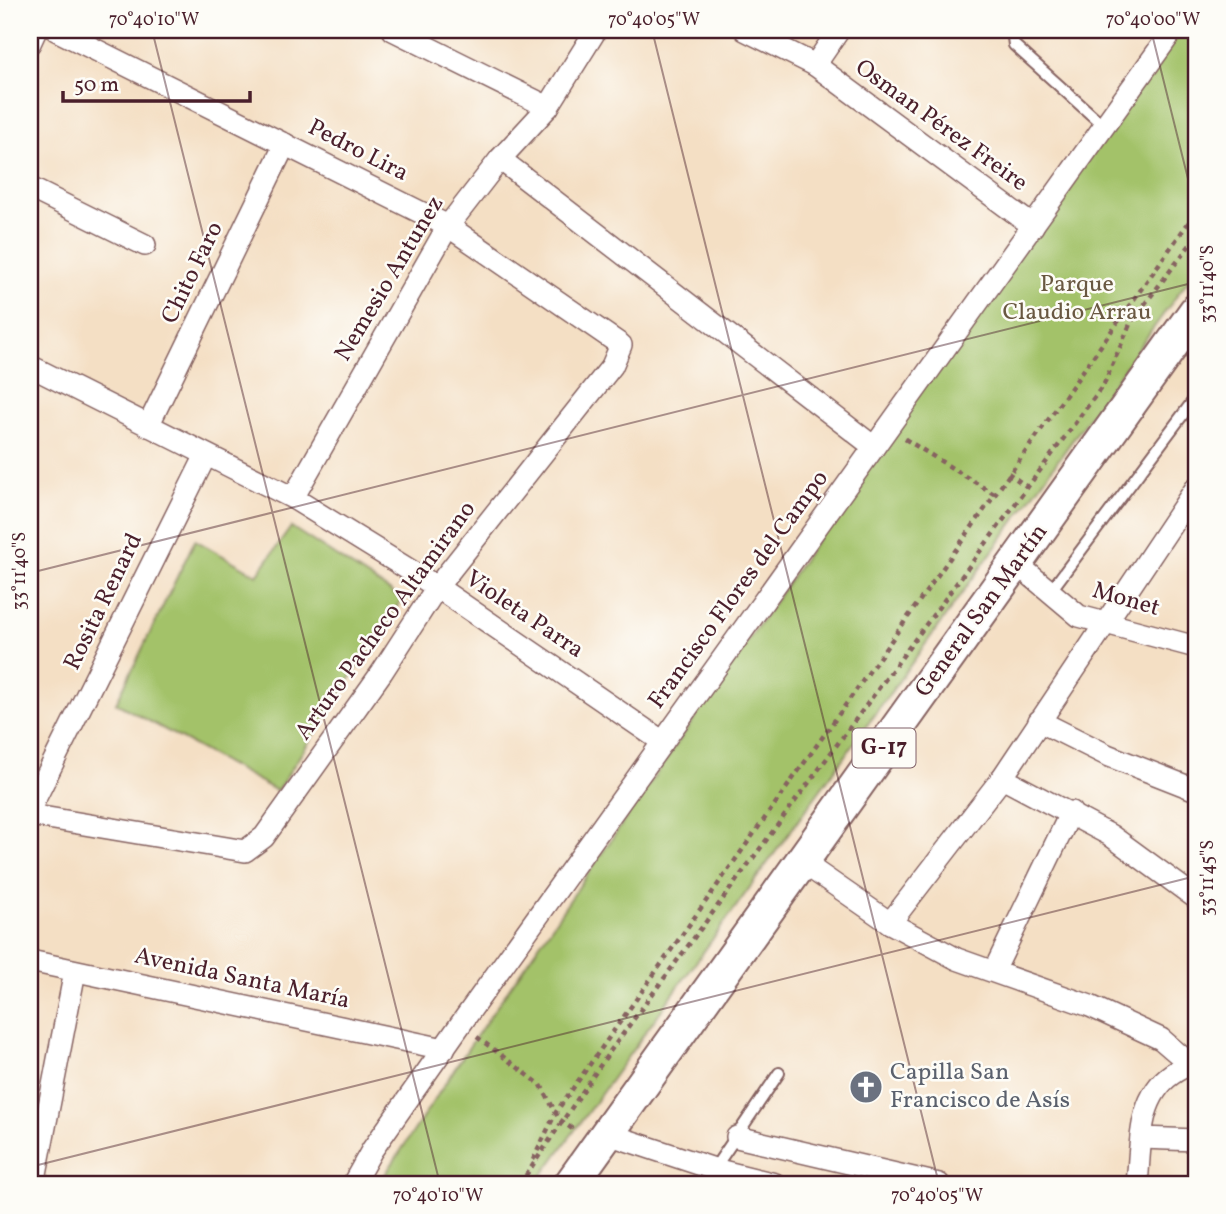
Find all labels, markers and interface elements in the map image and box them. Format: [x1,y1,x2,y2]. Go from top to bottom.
text: 70°40'10"W [109,8,199,33]
text: 70°40'05"W [608,8,700,33]
text: 70°40'00"W [1106,8,1200,33]
street label: Osman Pérez Freire [848,52,1034,200]
scale bar [63,60,250,104]
text: 50 m [74,71,119,100]
street label: Pedro Lira [302,111,414,191]
street label: Nemesio Antunez [327,190,453,368]
street label: Chito Faro [154,216,232,330]
text: 33°11'40"S [1196,245,1221,323]
park label: Parque Claudio Arrau [1002,268,1152,330]
street label: Francisco Flores del Campo [641,464,837,716]
street label: Arturo Pacheco Altamirano [287,494,485,748]
street label: General San Martín [907,517,1057,705]
street label: Rosita Renard [56,528,152,676]
text: 33°11'40"S [8,532,33,610]
street label: Violeta Parra [458,563,590,667]
street label: Monet [1088,574,1164,626]
road number: G-17 [852,728,916,768]
text: 33°11'45"S [1196,840,1221,916]
street label: Avenida Santa María [131,940,353,1018]
place label: Capilla San Francisco de Asís [890,1056,1070,1118]
church icon: Capilla San Francisco de Asís [847,1068,885,1106]
text: 70°40'10"W [393,1184,483,1209]
text: 70°40'05"W [891,1184,983,1209]

